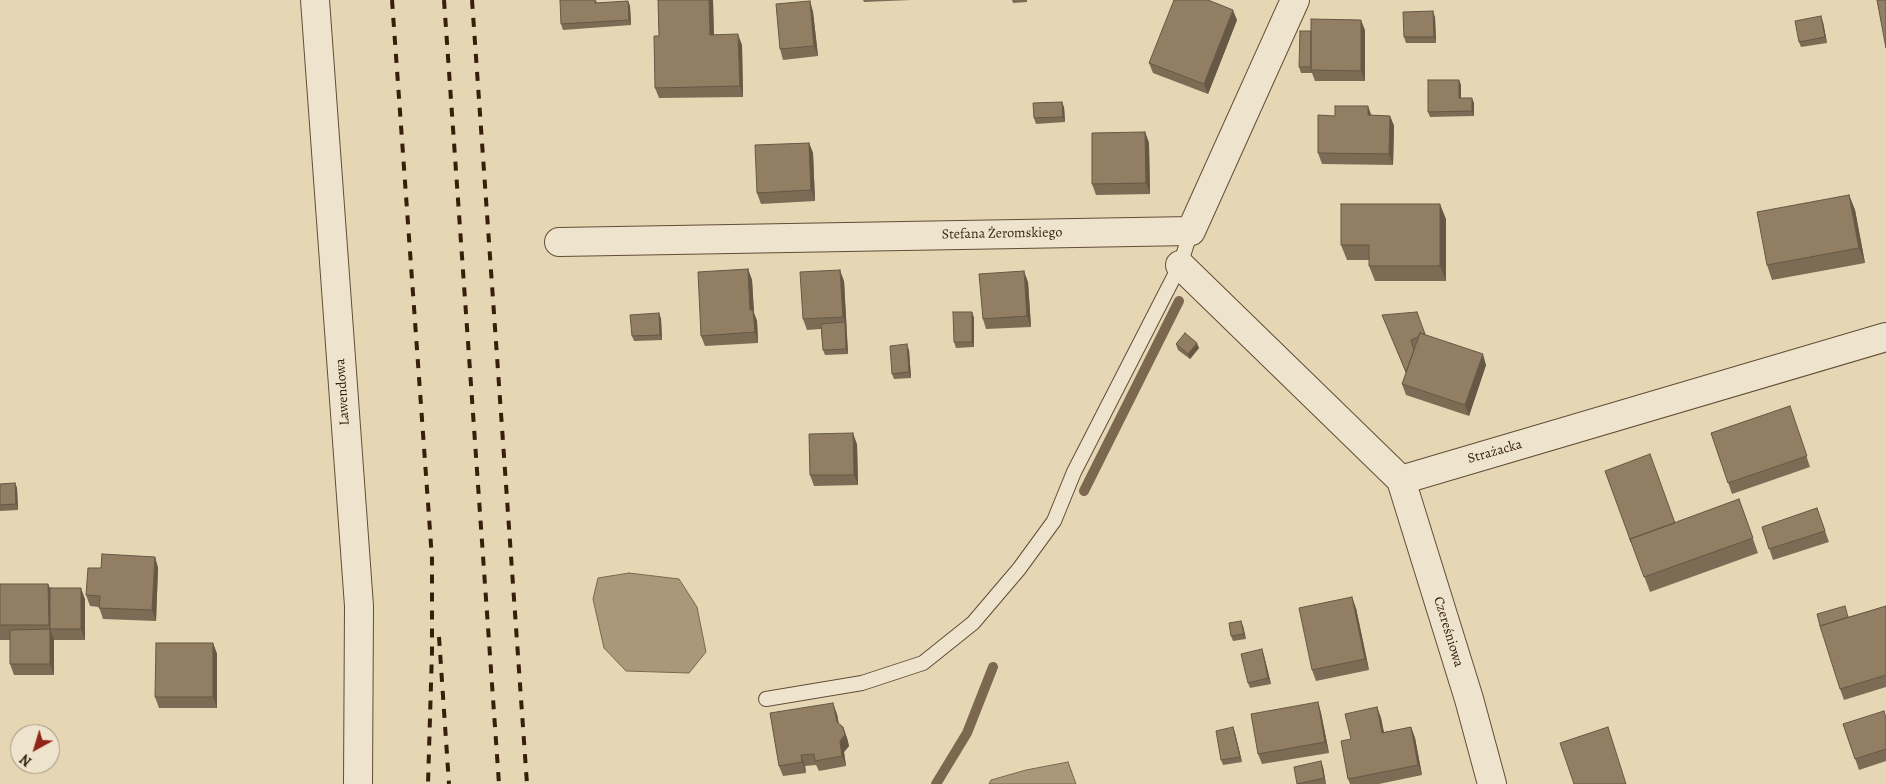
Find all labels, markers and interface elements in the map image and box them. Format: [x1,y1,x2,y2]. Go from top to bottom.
street label: Stefana Żeromskiego [942,225,1062,243]
street label: Lawendowa [332,358,354,426]
street label: Strażacka [1466,436,1524,468]
street label: Czereśniowa [1429,595,1467,669]
north arrow [10,724,60,774]
text: N [16,750,36,771]

